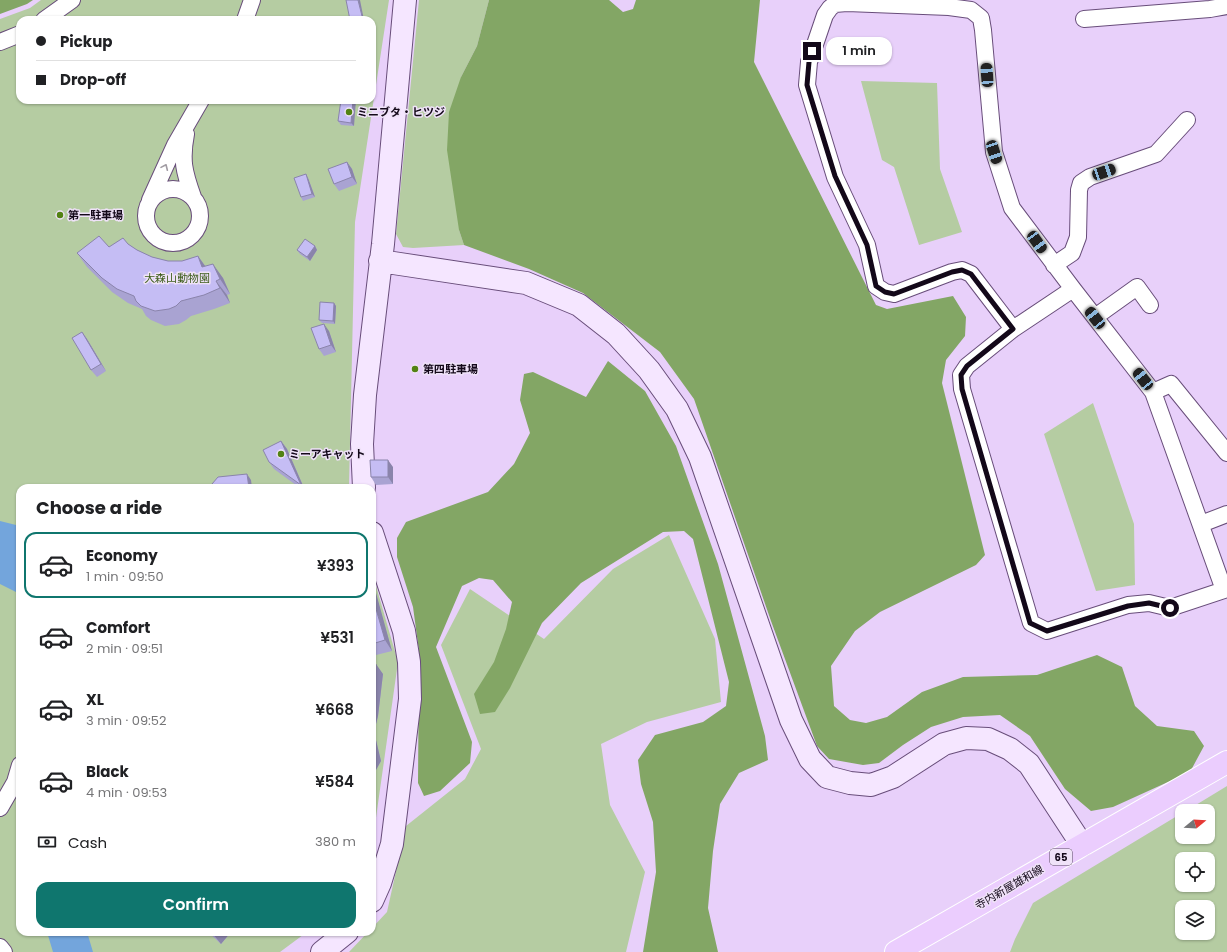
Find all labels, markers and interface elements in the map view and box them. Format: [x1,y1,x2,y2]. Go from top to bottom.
text: Pickup [60,31,112,52]
callout: 1 min [826,37,892,65]
text: 1 min [842,41,876,60]
route end [803,42,821,60]
car [980,63,994,87]
text: Drop-off [60,69,126,90]
place label: ミニブタ・ヒツジ [357,104,445,120]
marker: ミニブタ・ヒツジ [344,107,354,117]
car [985,139,1003,165]
car [1091,162,1117,182]
one-way arrow [160,164,168,171]
place label: 第一駐車場 [68,207,123,223]
marker: 第一駐車場 [55,210,65,220]
car [1025,229,1049,255]
park label: 大森山動物園 [144,270,210,286]
car [1083,305,1107,331]
place label: 第四駐車場 [423,361,478,377]
marker: 第四駐車場 [410,364,420,374]
car [1131,366,1155,392]
place label: ミーアキャット [289,446,366,462]
marker: ミーアキャット [276,449,286,459]
text: Choose a ride [36,495,162,520]
text: Economy [86,545,158,566]
icon: car [38,547,74,583]
text: ¥393 [317,555,354,576]
text: 1 min · 09:50 [86,567,164,586]
route start [1161,599,1179,617]
text: Comfort [86,617,150,638]
icon: car [38,619,74,655]
text: ¥531 [320,627,354,648]
text: 2 min · 09:51 [86,639,163,658]
text: XL [86,689,104,710]
icon: car [38,691,74,727]
text: ¥668 [316,699,354,720]
text: 3 min · 09:52 [86,711,167,730]
text: Black [86,761,129,782]
icon: car [38,763,74,799]
text: ¥584 [315,771,354,792]
text: 4 min · 09:53 [86,783,167,802]
north arrow [1175,804,1215,844]
map controls [1175,804,1215,940]
icon: cash [36,831,58,853]
text: Cash [68,832,107,853]
text: 380 m [315,832,356,851]
road number: 65 [1050,849,1072,865]
button: locate [1175,852,1215,892]
street label: 寺内新屋雄和線 [972,861,1046,913]
button: Confirm [36,882,356,928]
button: layers [1175,900,1215,940]

